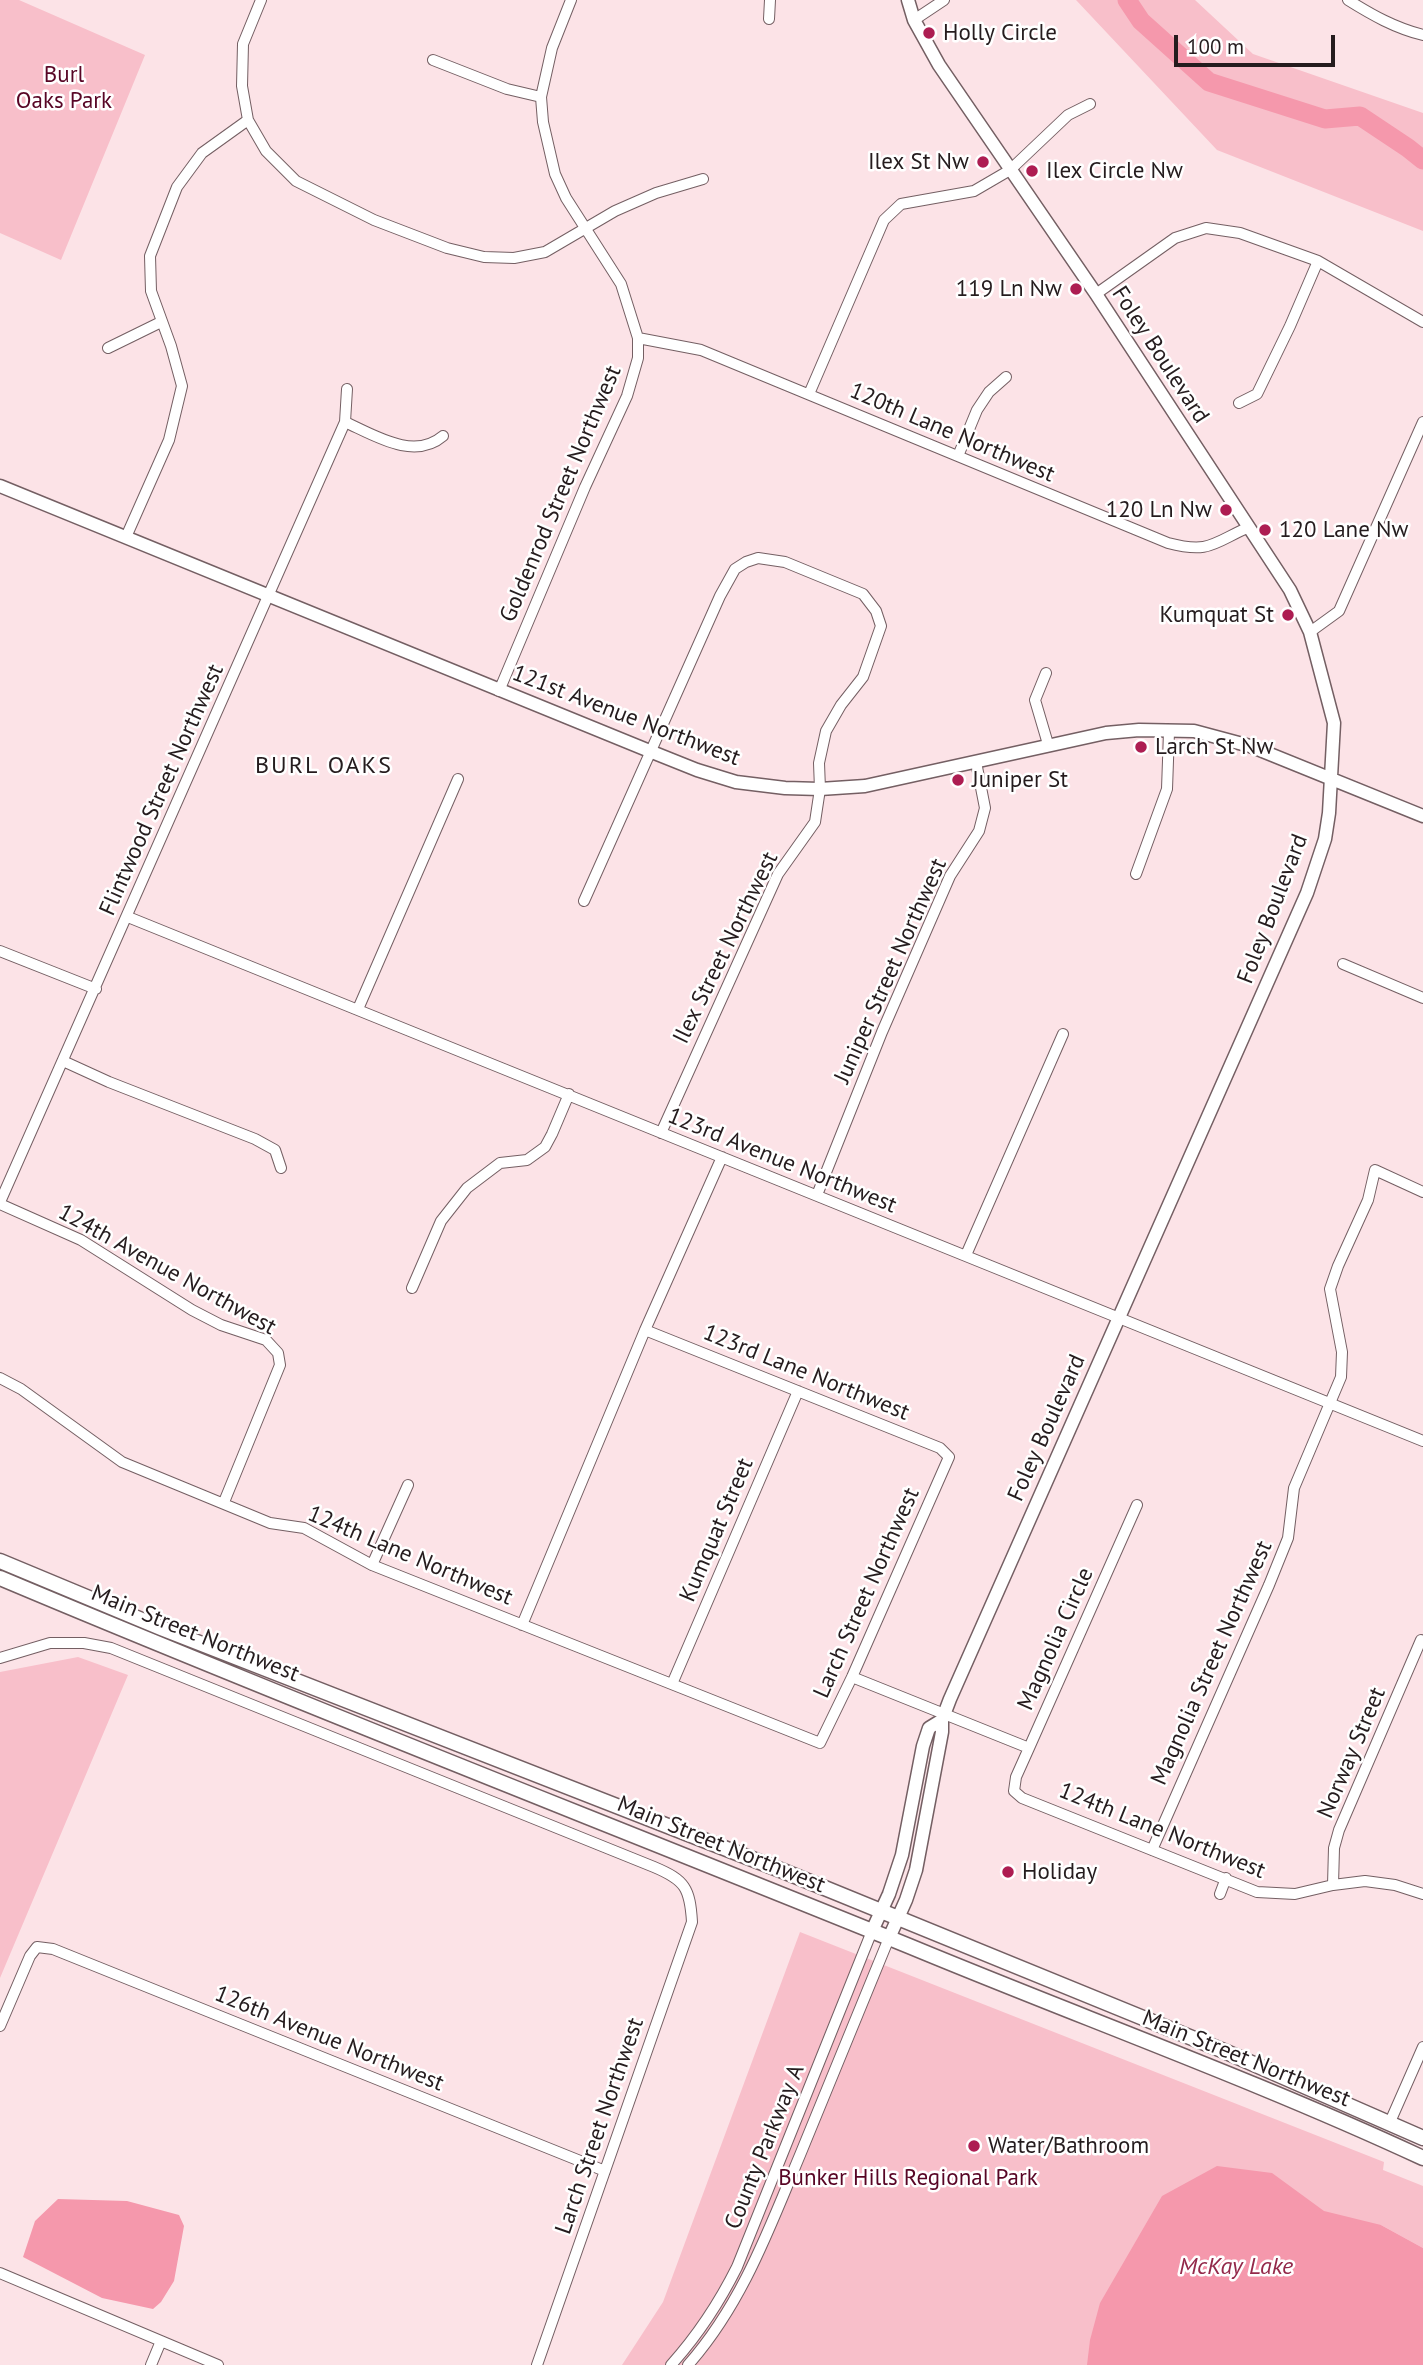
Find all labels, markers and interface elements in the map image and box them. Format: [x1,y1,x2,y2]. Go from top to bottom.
place label: Holly Circle [943,19,1057,47]
scale bar [1178,21,1339,65]
marker: Holly Circle [921,25,937,41]
text: 100 m [1187,33,1244,60]
park label: Burl Oaks Park [16,61,112,115]
place label: Ilex St Nw [868,148,969,176]
marker: Ilex St Nw [975,154,991,170]
place label: Ilex Circle Nw [1046,157,1183,185]
marker: Ilex Circle Nw [1024,163,1040,179]
place label: 119 Ln Nw [956,275,1062,303]
marker: 119 Ln Nw [1068,281,1084,297]
street label: Foley Boulevard [1105,281,1215,429]
street label: Goldenrod Street Northwest [494,362,628,626]
street label: 120th Lane Northwest [845,377,1059,489]
place label: 120 Ln Nw [1106,496,1212,524]
marker: 120 Ln Nw [1218,502,1234,518]
place label: 120 Lane Nw [1279,516,1408,544]
marker: 120 Lane Nw [1257,522,1273,538]
place label: Kumquat St [1159,601,1274,629]
marker: Kumquat St [1280,607,1296,623]
street label: Flintwood Street Northwest [94,660,230,920]
street label: 121st Avenue Northwest [508,660,744,772]
place label: Larch St Nw [1155,733,1273,761]
marker: Larch St Nw [1133,739,1149,755]
district label: BURL OAKS [256,752,392,780]
place label: Juniper St [972,766,1068,794]
marker: Juniper St [950,772,966,788]
street label: Foley Boulevard [1232,830,1314,988]
street label: Ilex Street Northwest [668,848,784,1048]
street label: Juniper Street Northwest [829,854,953,1088]
street label: 123rd Avenue Northwest [664,1102,900,1220]
street label: 124th Avenue Northwest [53,1199,281,1341]
street label: 123rd Lane Northwest [699,1319,913,1427]
street label: Foley Boulevard [1002,1350,1092,1506]
street label: Kumquat Street [674,1454,760,1606]
street label: Larch Street Northwest [808,1484,926,1702]
street label: 124th Lane Northwest [303,1500,517,1612]
street label: Magnolia Street Northwest [1146,1536,1278,1790]
street label: Magnolia Circle [1012,1563,1100,1715]
street label: Main Street Northwest [87,1580,303,1688]
street label: Norway Street [1312,1683,1392,1823]
street label: 124th Lane Northwest [1055,1777,1269,1885]
street label: Main Street Northwest [613,1791,829,1899]
place label: Holiday [1022,1858,1097,1886]
marker: Holiday [1000,1864,1016,1880]
street label: 126th Avenue Northwest [210,1980,448,2098]
street label: Main Street Northwest [1138,2005,1354,2113]
street label: Larch Street Northwest [550,2014,650,2238]
street label: County Parkway A [719,2061,811,2233]
place label: Water/Bathroom [988,2132,1149,2160]
marker: Water/Bathroom [966,2138,982,2154]
park label: Bunker Hills Regional Park [778,2164,1038,2192]
water label: McKay Lake [1179,2253,1293,2281]

